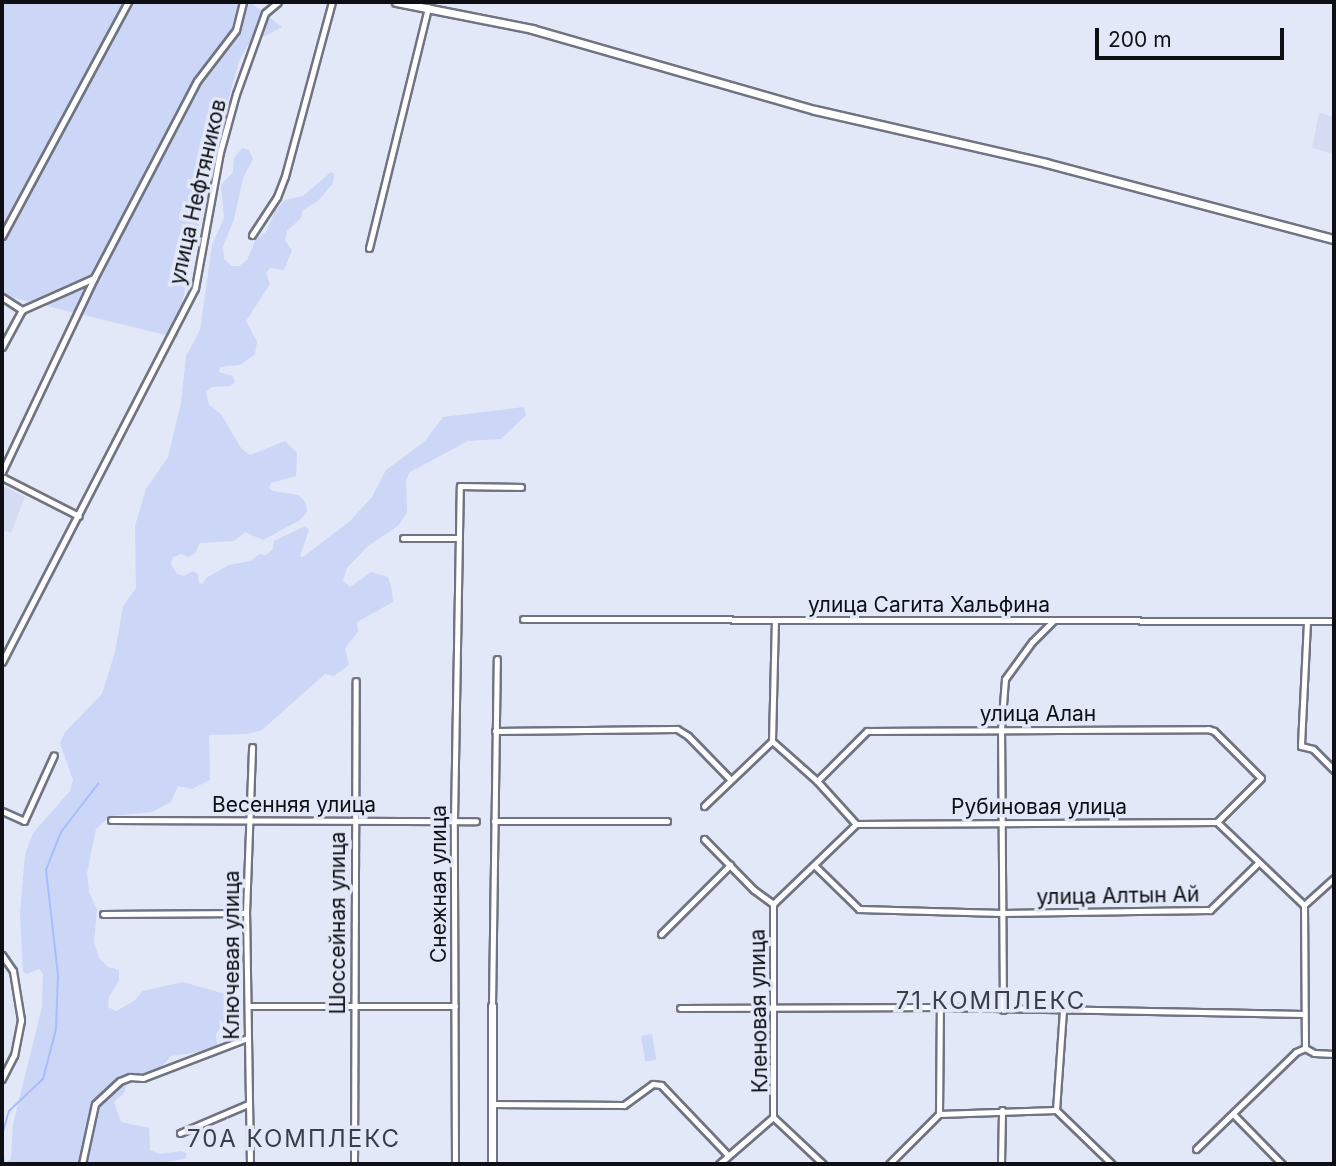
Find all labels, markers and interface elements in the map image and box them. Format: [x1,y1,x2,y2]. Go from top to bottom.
scale bar [1098,14,1287,58]
text: 200 m [1108,27,1172,52]
street label: улица Нефтяников [164,97,232,287]
street label: улица Сагита Хальфина [808,592,1050,618]
street label: улица Алан [980,701,1096,727]
street label: Весенняя улица [212,792,376,818]
street label: Рубиновая улица [951,794,1127,820]
street label: Снежная улица [426,805,452,963]
street label: Шоссейная улица [325,832,351,1014]
street label: Ключевая улица [219,870,245,1040]
street label: улица Алтын Ай [1036,882,1200,910]
street label: Кленовая улица [745,929,773,1093]
district label: 71 КОМПЛЕКС [897,987,1085,1015]
district label: 70А КОМПЛЕКС [188,1125,400,1153]

